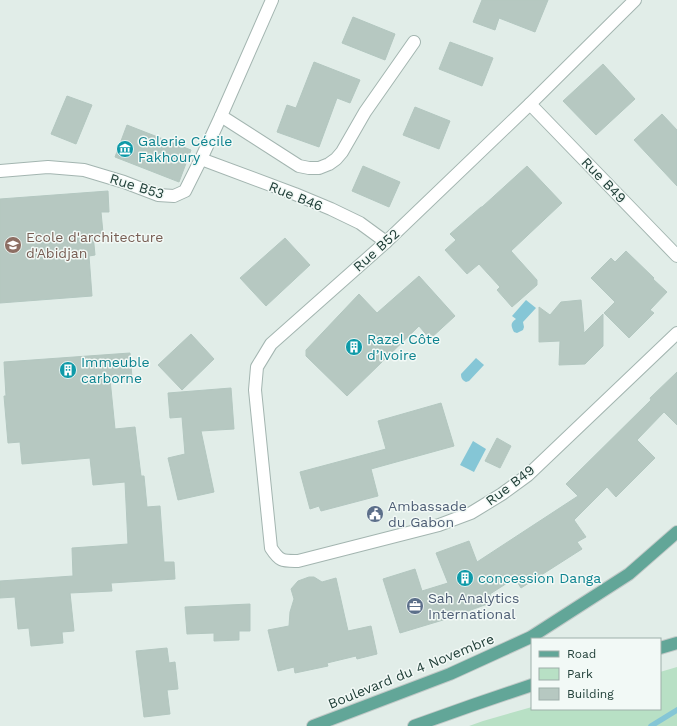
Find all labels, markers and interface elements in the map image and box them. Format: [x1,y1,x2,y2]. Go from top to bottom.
place label: Galerie Cécile Fakhoury [138,133,232,165]
museum icon: Galerie Cécile Fakhoury [115,139,135,159]
street label: Rue B49 [578,154,630,206]
street label: Rue B53 [108,170,166,202]
street label: Rue B46 [267,178,325,214]
street label: Rue B52 [350,225,402,275]
place label: Ecole d'architecture d'Abidjan [26,229,163,261]
school or university icon: Ecole d'architecture d'Abidjan [3,235,23,255]
place label: Razel Côte d’Ivoire [367,331,440,363]
building icon: Razel Côte d’Ivoire [344,337,364,357]
place label: Immeuble carborne [81,354,150,386]
building icon: Immeuble carborne [58,360,78,380]
street label: Rue B49 [482,461,538,509]
place label: Ambassade du Gabon [388,498,467,530]
public building icon: Ambassade du Gabon [365,504,385,524]
building icon: concession Danga [455,568,475,588]
place label: concession Danga [478,570,601,586]
place label: Sah Analytics International [428,590,519,622]
office icon: Sah Analytics International [405,596,425,616]
street label: Boulevard du 4 Novembre [326,630,496,712]
legend [531,638,661,710]
text: Road [567,647,596,661]
text: Park [567,667,593,681]
text: Building [567,687,614,701]

